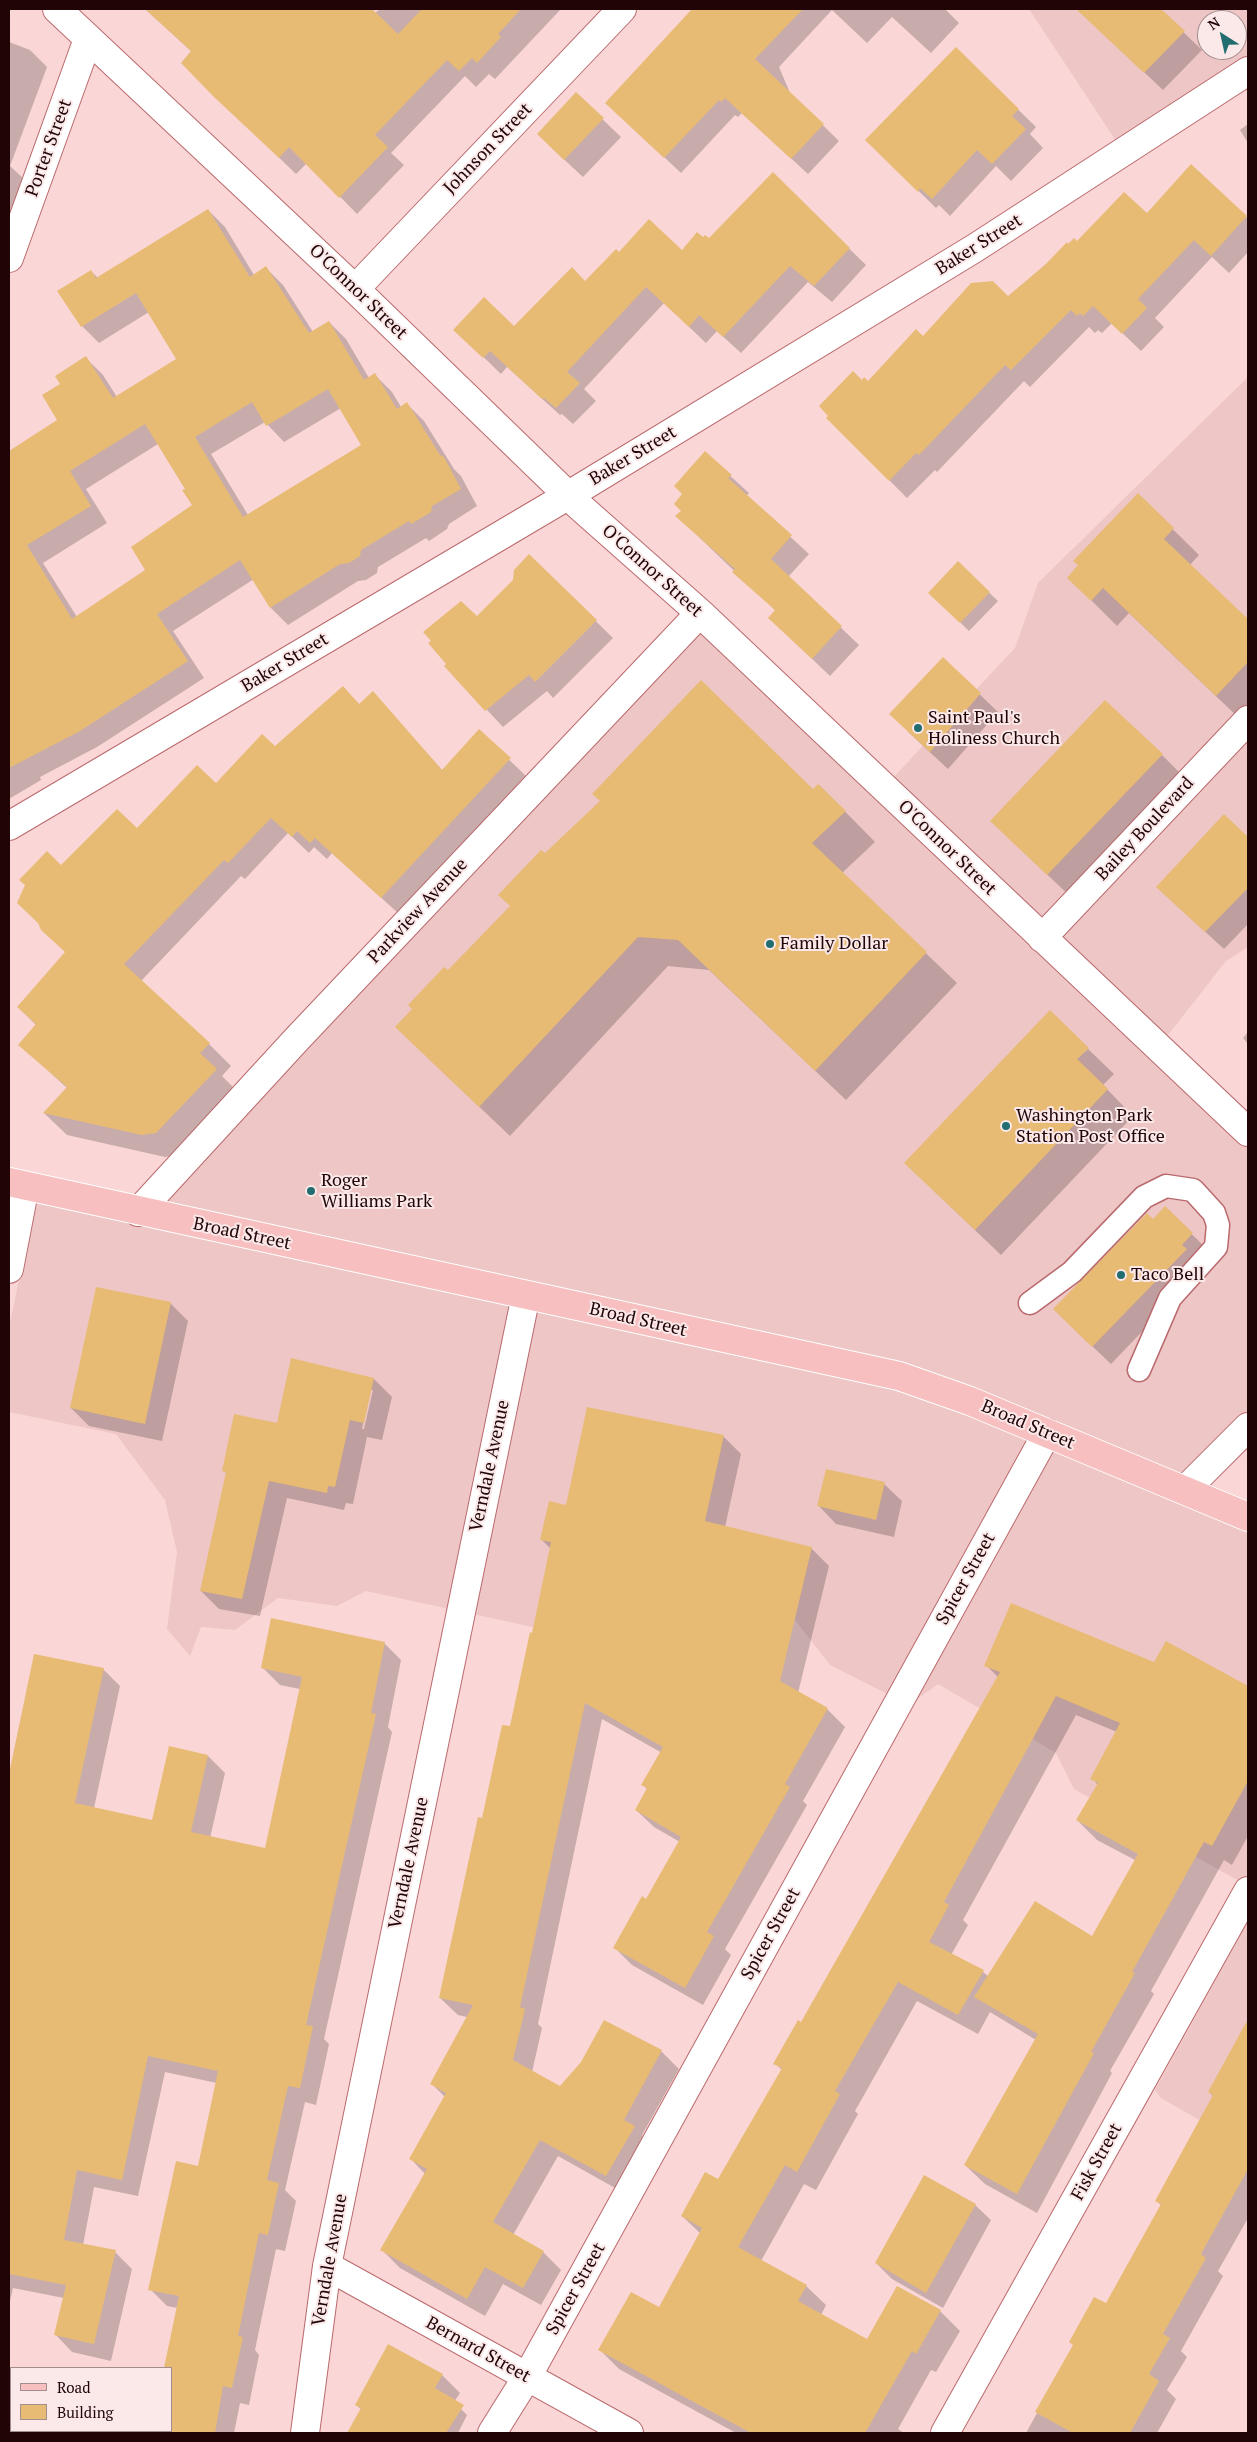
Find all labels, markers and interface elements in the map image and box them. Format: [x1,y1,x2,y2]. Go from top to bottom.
north arrow [1197,10,1247,60]
text: N [1204,12,1223,34]
street label: Porter Street [21,96,77,200]
street label: Johnson Street [439,99,537,199]
street label: Baker Street [932,210,1026,280]
street label: O'Connor Street [304,240,412,344]
street label: Baker Street [586,422,680,490]
street label: O'Connor Street [597,520,707,622]
street label: Baker Street [238,629,332,697]
place label: Saint Paul's Holiness Church [928,707,1060,750]
marker: Saint Paul's Holiness Church [912,722,924,734]
street label: Bailey Boulevard [1091,773,1199,885]
street label: O'Connor Street [893,796,1001,900]
street label: Parkview Avenue [364,854,472,968]
place label: Family Dollar [780,933,888,955]
marker: Family Dollar [764,938,776,950]
place label: Washington Park Station Post Office [1016,1105,1165,1148]
marker: Washington Park Station Post Office [1000,1120,1012,1132]
place label: Roger Williams Park [321,1170,432,1212]
marker: Roger Williams Park [305,1185,317,1197]
street label: Broad Street [191,1213,293,1255]
place label: Taco Bell [1131,1264,1204,1286]
marker: Taco Bell [1115,1269,1127,1281]
street label: Broad Street [587,1298,689,1342]
street label: Broad Street [978,1396,1078,1454]
street label: Verndale Avenue [465,1398,515,1534]
street label: Spicer Street [932,1529,1000,1629]
street label: Verndale Avenue [384,1795,434,1931]
street label: Spicer Street [737,1884,805,1984]
street label: Fisk Street [1067,2120,1127,2204]
street label: Verndale Avenue [308,2192,352,2328]
street label: Spicer Street [542,2239,610,2339]
street label: Bernard Street [422,2312,534,2388]
legend [10,2367,172,2432]
text: Road [57,2377,90,2397]
text: Building [57,2402,114,2422]

